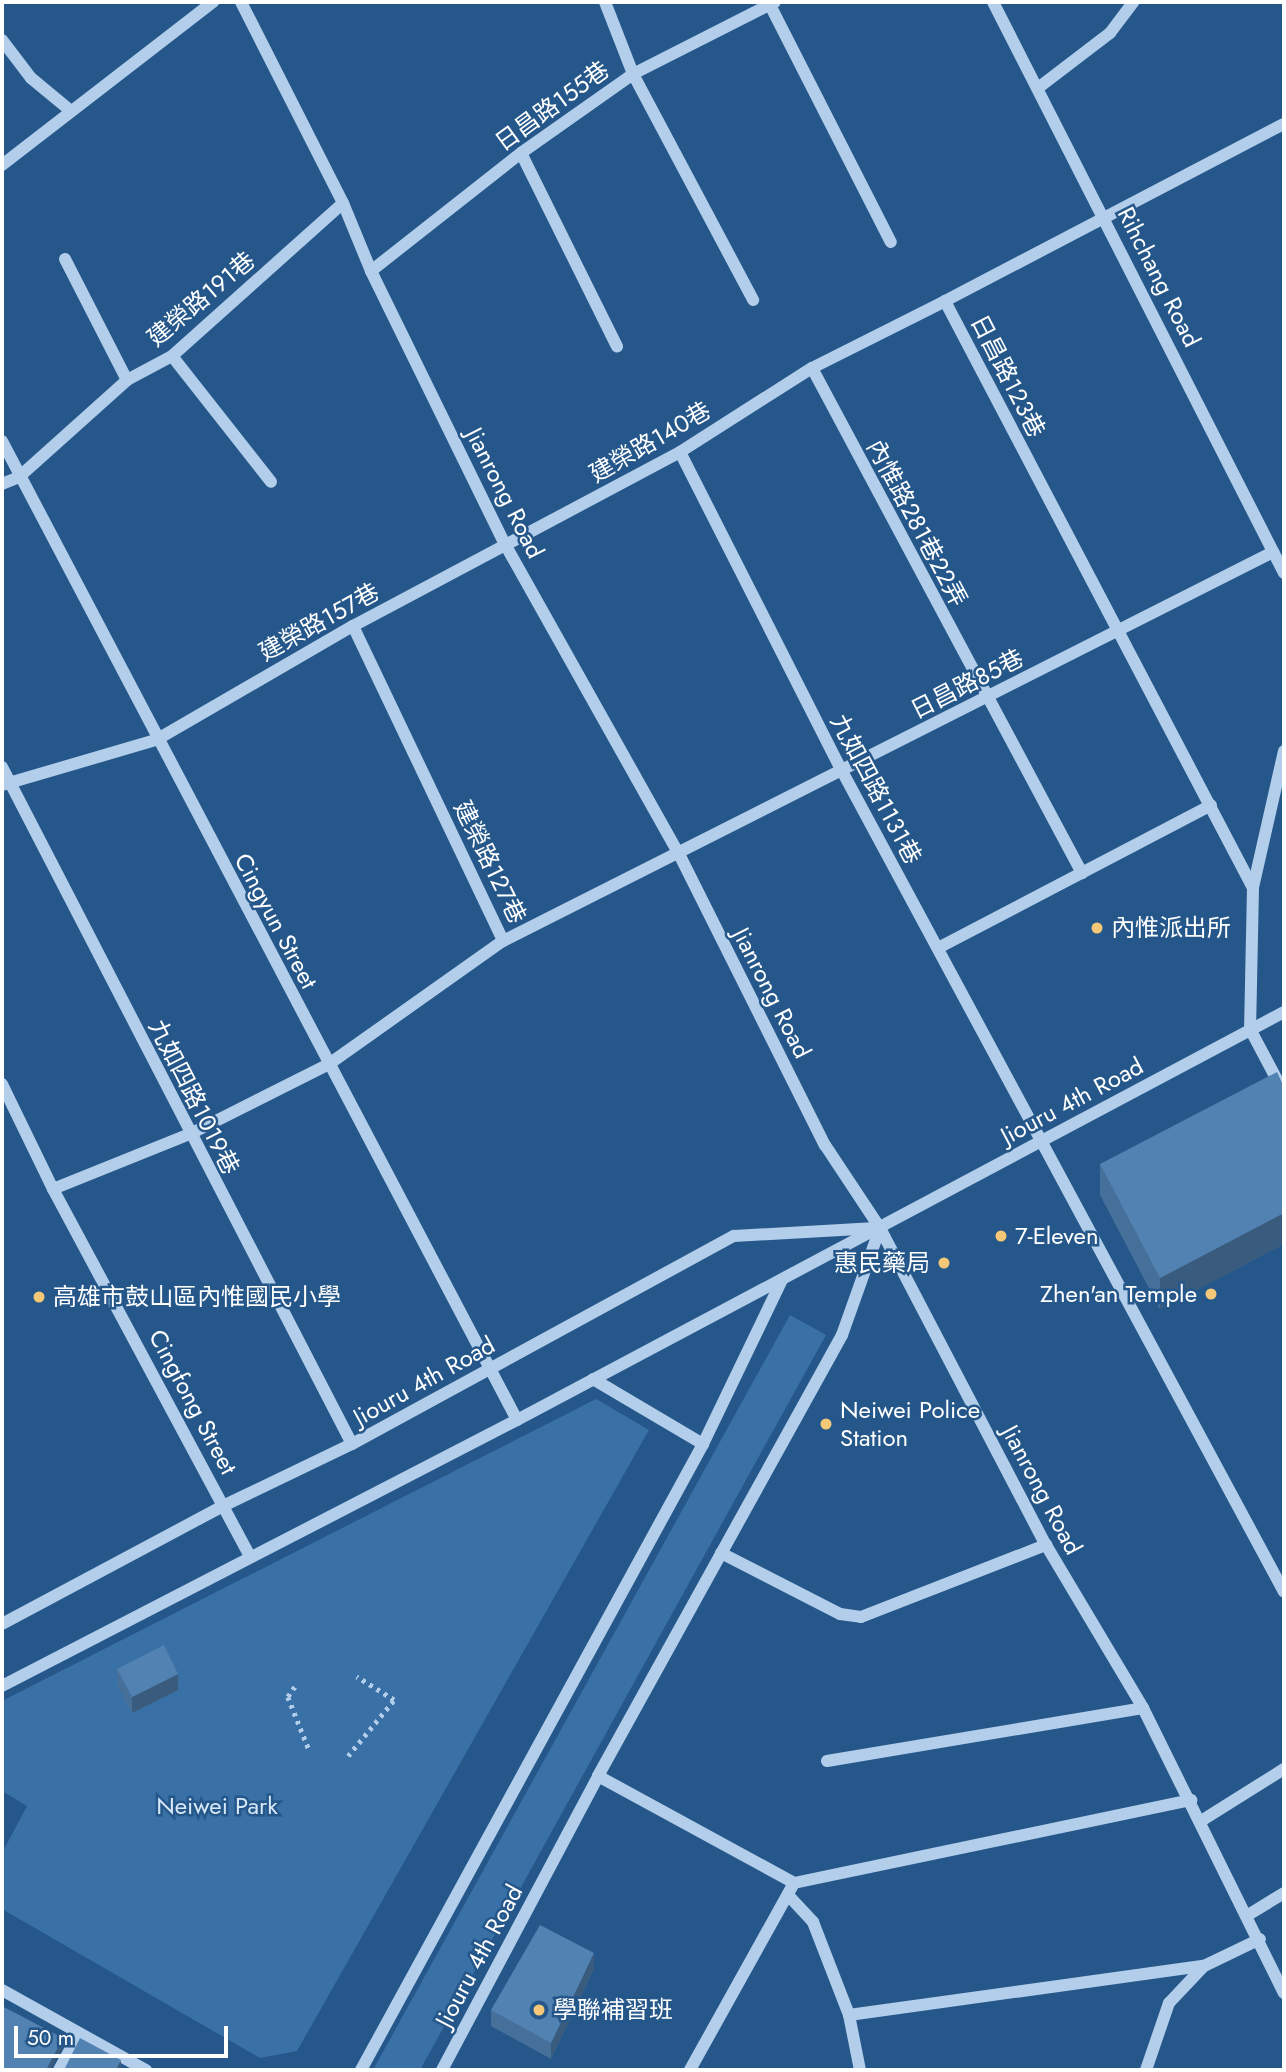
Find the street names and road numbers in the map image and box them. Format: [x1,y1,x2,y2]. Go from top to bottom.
street label: 日昌路155巷 [489,55,615,157]
street label: Rihchang Road [1111,202,1207,352]
street label: 建榮路191巷 [141,246,261,352]
street label: 日昌路123巷 [965,310,1051,442]
street label: 建榮路140巷 [584,396,716,488]
street label: Jianrong Road [460,423,550,563]
street label: 內惟路281巷22弄 [861,435,973,611]
street label: 建榮路157巷 [254,577,384,667]
street label: 日昌路85巷 [906,643,1028,725]
street label: 九如四路1131巷 [824,709,928,869]
street label: 建榮路127巷 [448,796,532,928]
street label: Cingyun Street [228,848,324,994]
street label: Jianrong Road [727,923,817,1063]
street label: 九如四路1019巷 [143,1015,245,1179]
street label: Jiouru 4th Road [996,1051,1148,1151]
street label: Cingfong Street [143,1325,243,1479]
street label: Jiouru 4th Road [348,1330,500,1432]
street label: Jianrong Road [996,1420,1088,1560]
street label: Jiouru 4th Road [429,1880,529,2032]

